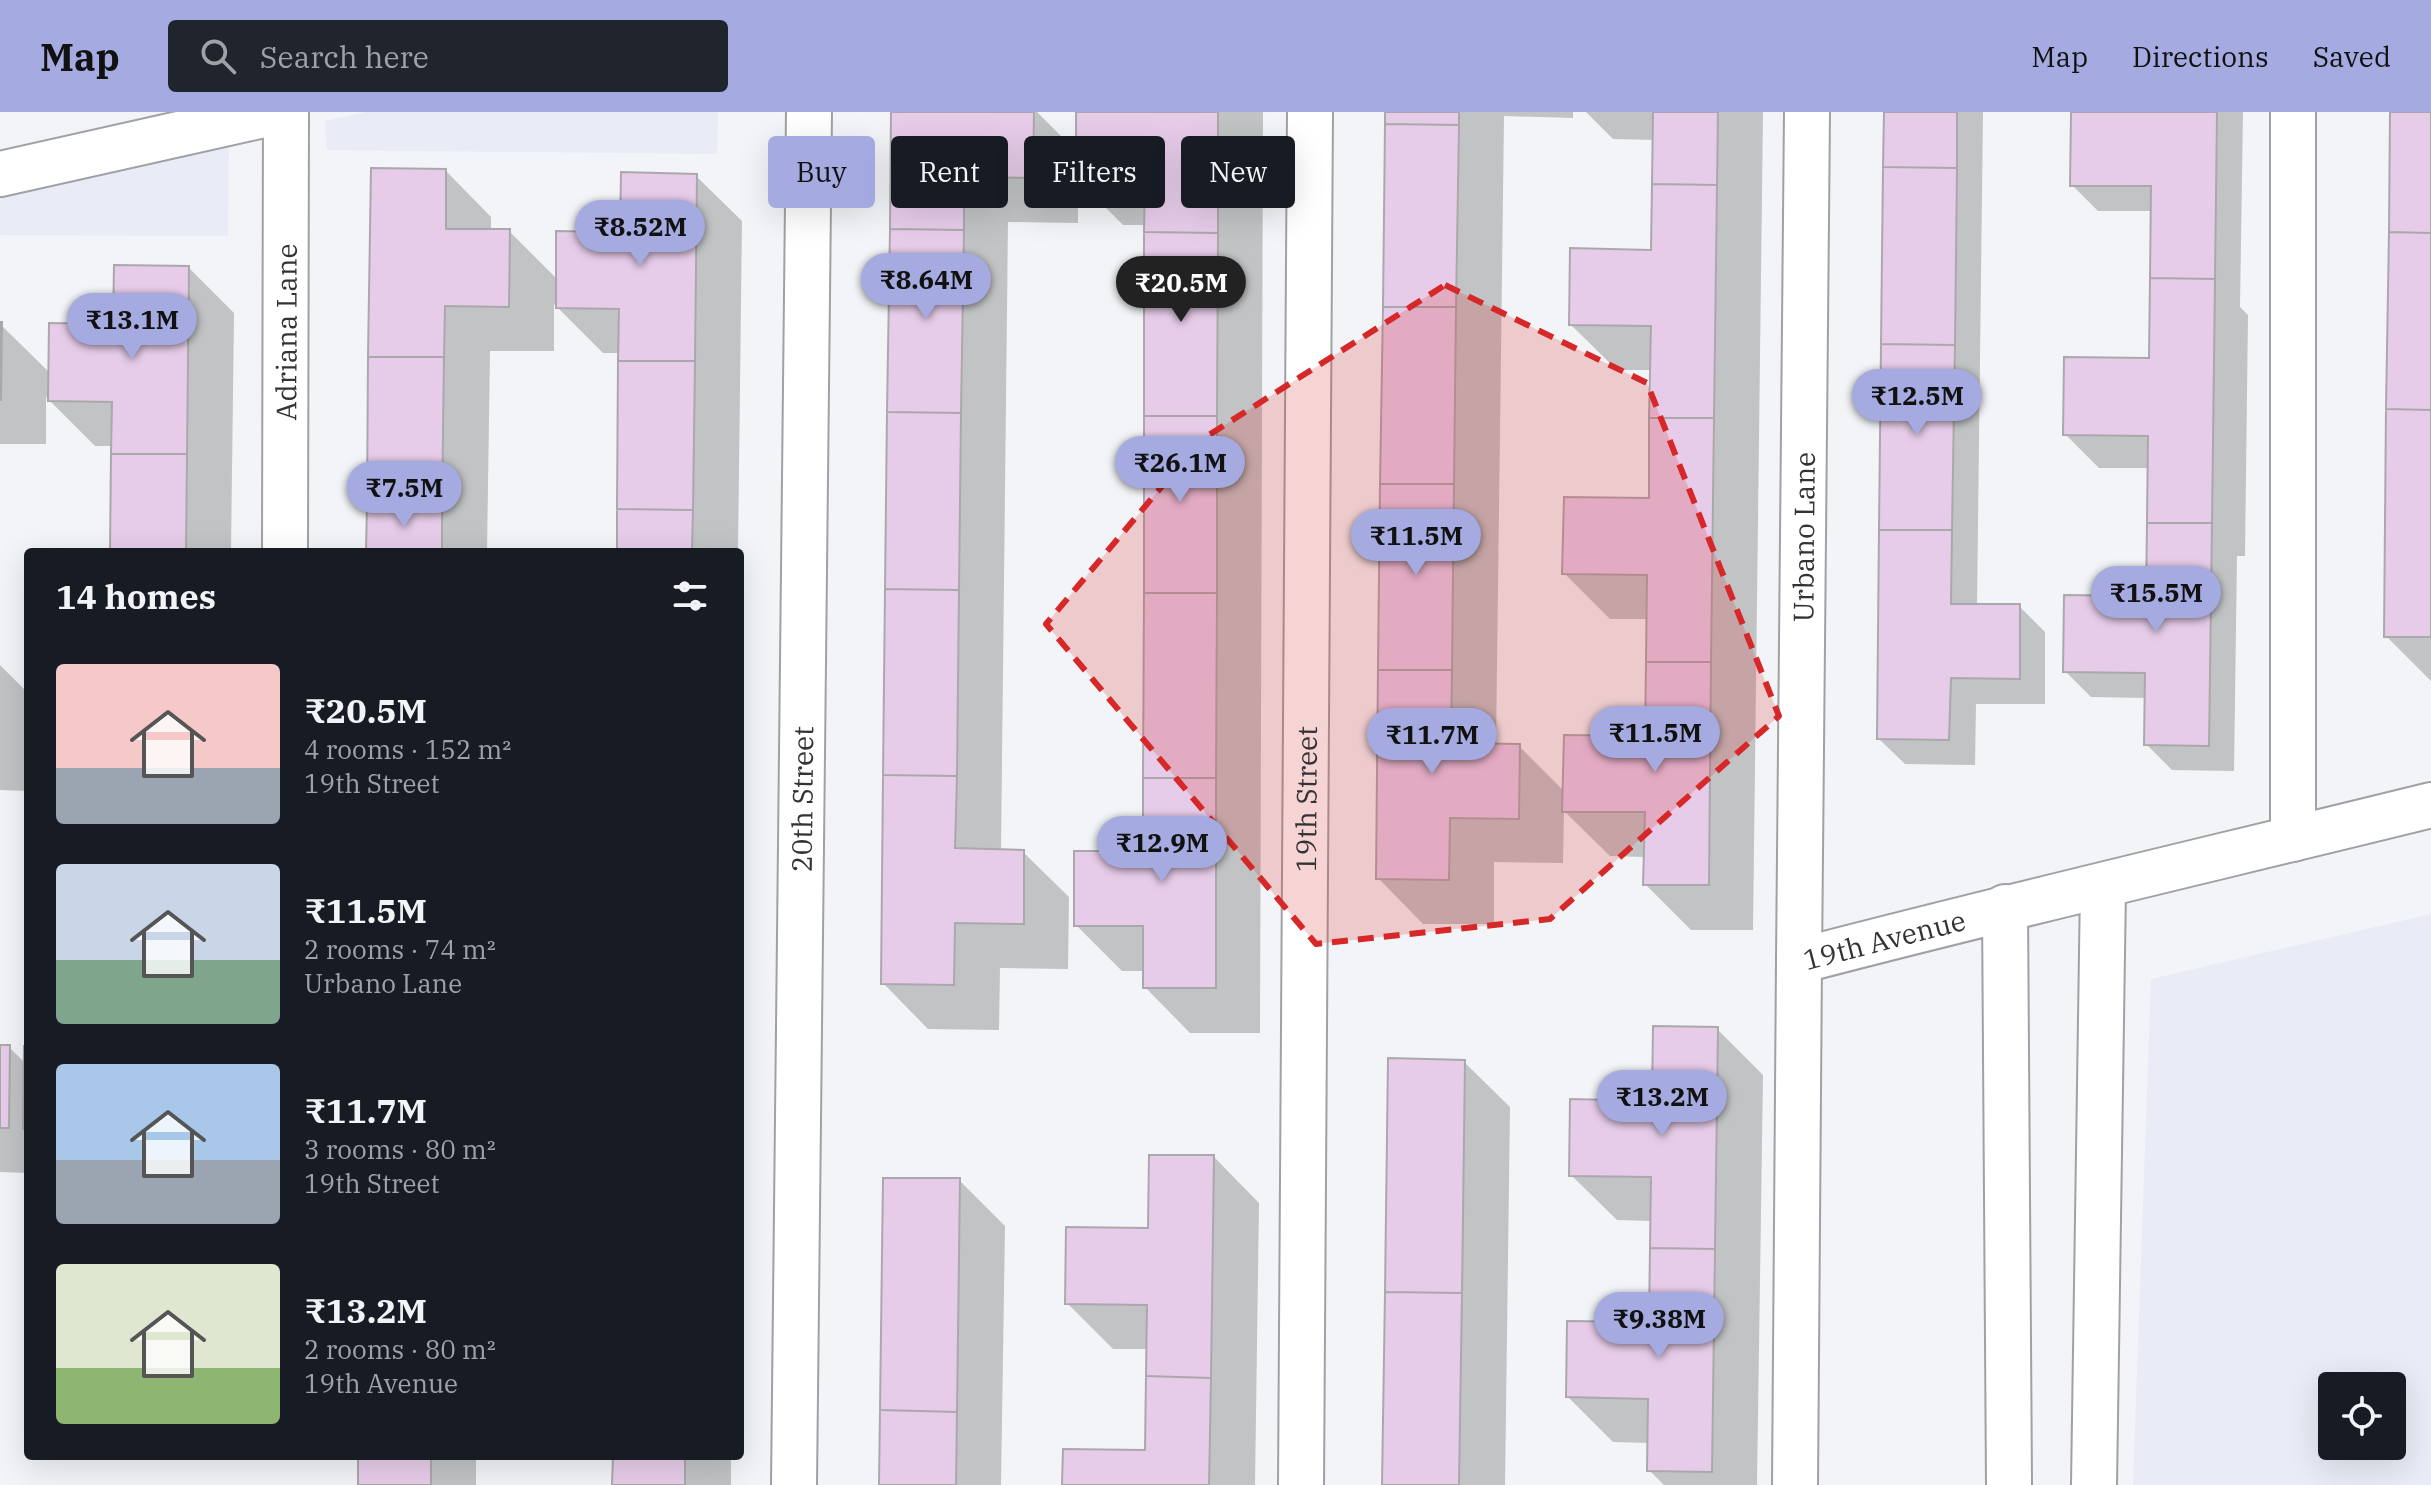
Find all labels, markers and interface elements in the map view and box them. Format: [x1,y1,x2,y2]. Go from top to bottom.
search box [168,20,728,92]
text: Map [40,32,120,81]
icon: search [196,34,240,78]
text: Search here [260,37,429,76]
text: Map [2031,38,2088,75]
text: Directions [2132,38,2269,75]
text: Saved [2313,38,2391,75]
chip: Buy [768,136,875,208]
chip: Rent [891,136,1008,208]
chip: Filters [1024,136,1165,208]
chip: New [1181,136,1295,208]
pin: ₹8.52M [575,200,705,268]
text: ₹8.52M [593,209,687,243]
street label: Adriana Lane [267,243,304,421]
pin: ₹8.64M [861,253,991,321]
pin: ₹20.5M [1116,256,1246,324]
text: ₹8.64M [879,262,973,296]
text: ₹20.5M [1134,265,1228,299]
pin: ₹13.1M [67,293,197,361]
text: ₹13.1M [85,302,179,336]
pin: ₹12.5M [1852,369,1982,437]
text: ₹12.5M [1870,378,1964,412]
pin: ₹26.1M [1115,436,1245,504]
text: ₹26.1M [1133,445,1227,479]
street label: Urbano Lane [1784,452,1822,622]
pin: ₹7.5M [348,461,460,529]
text: ₹7.5M [365,470,443,504]
pin: ₹11.5M [1351,509,1481,577]
text: ₹11.5M [1369,518,1463,552]
pin: ₹15.5M [2091,566,2221,634]
text: 14 homes [56,574,216,618]
icon: filters [668,574,712,618]
text: ₹15.5M [2109,575,2203,609]
text: ₹20.5M [304,688,427,732]
icon: home [120,696,216,792]
pin: ₹11.5M [1590,706,1720,774]
pin: ₹11.7M [1367,708,1497,776]
text: ₹11.5M [1608,715,1702,749]
text: ₹11.7M [1385,717,1479,751]
street label: 20th Street [782,726,821,872]
street label: 19th Street [1287,726,1324,872]
text: 4 rooms · 152 m² [304,732,511,766]
text: 19th Street [304,766,440,800]
pin: ₹12.9M [1097,816,1227,884]
text: ₹12.9M [1115,825,1209,859]
text: ₹11.5M [304,888,427,932]
icon: home [120,896,216,992]
street label: 19th Avenue [1799,901,1969,978]
text: 2 rooms · 74 m² [304,932,496,966]
text: Urbano Lane [304,966,462,1000]
pin: ₹13.2M [1597,1070,1727,1138]
text: ₹13.2M [1615,1079,1709,1113]
text: ₹11.7M [304,1088,427,1132]
icon: home [120,1096,216,1192]
text: 3 rooms · 80 m² [304,1132,496,1166]
text: 19th Street [304,1166,440,1200]
text: ₹13.2M [304,1288,427,1332]
pin: ₹9.38M [1594,1292,1724,1360]
icon: home [120,1296,216,1392]
text: ₹9.38M [1612,1301,1706,1335]
text: 2 rooms · 80 m² [304,1332,496,1366]
text: 19th Avenue [304,1366,458,1400]
map controls [2318,1372,2406,1460]
button: locate [2318,1372,2406,1460]

